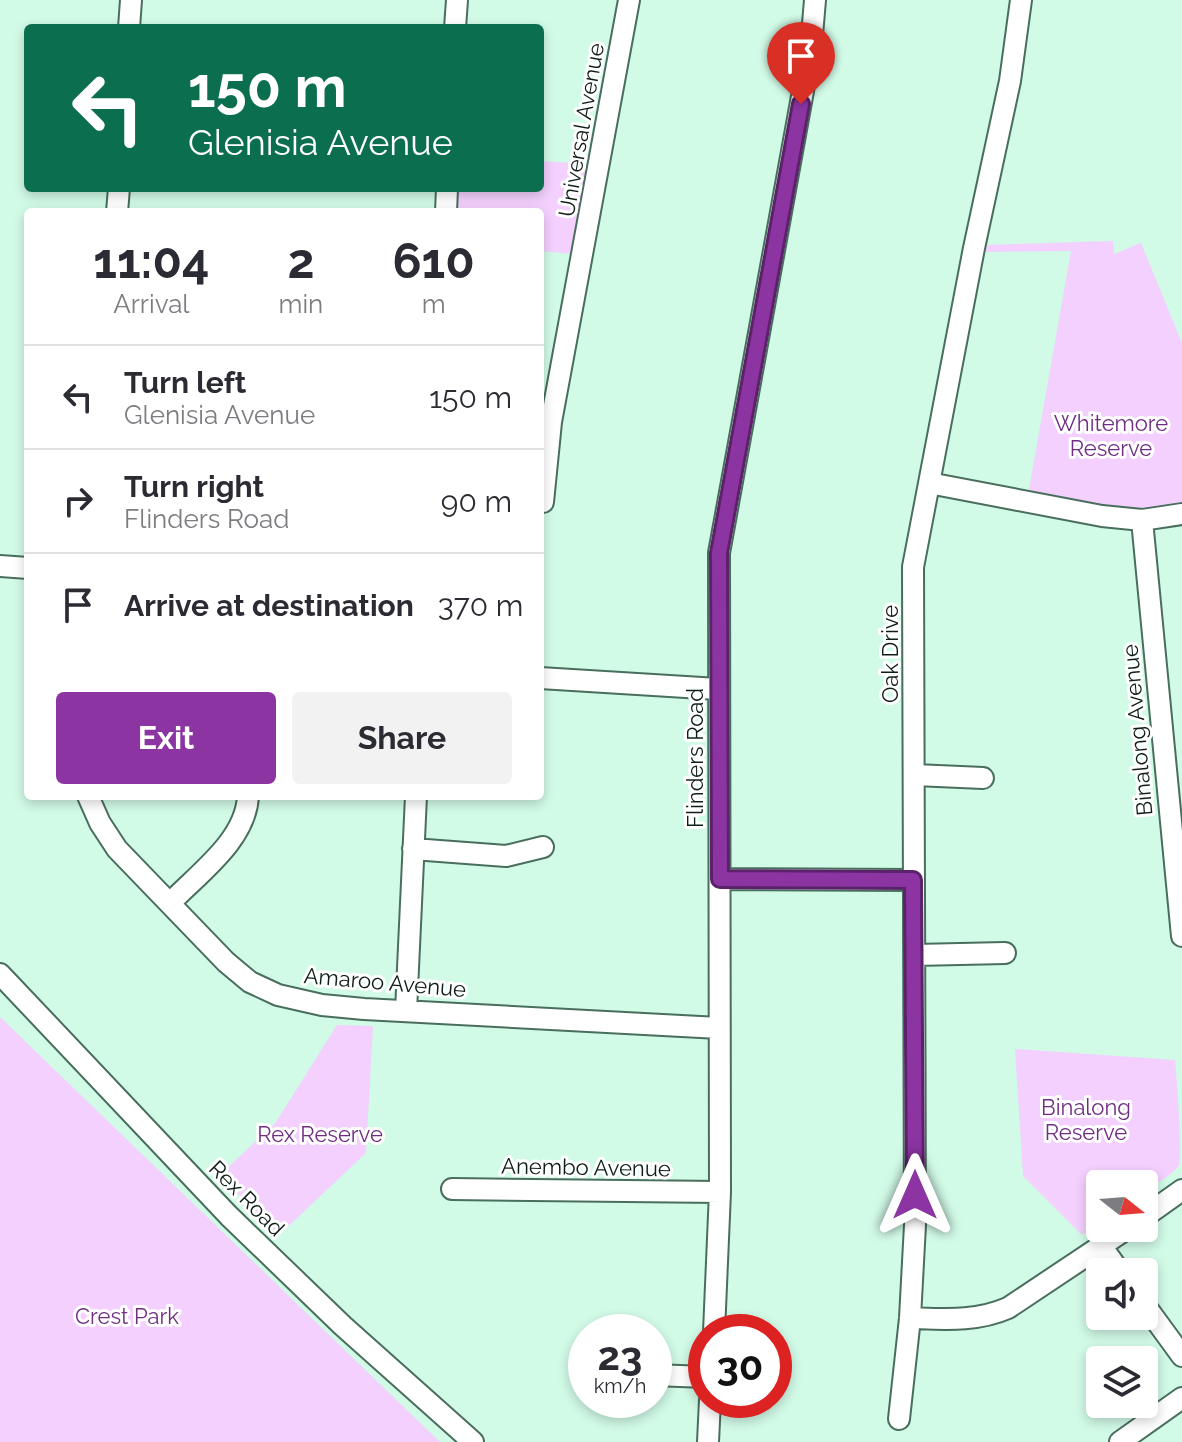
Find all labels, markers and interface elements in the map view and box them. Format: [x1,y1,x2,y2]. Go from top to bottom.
pin [767,22,835,104]
icon: arrive [779,34,823,78]
street label: Universal Avenue [553,41,609,219]
text: 150 m [188,54,347,120]
icon: left [56,56,160,160]
text: Glenisia Avenue [188,121,453,163]
text: 11:04 [93,233,209,289]
text: 2 [287,233,314,289]
text: 610 [392,233,475,289]
text: Arrival [113,289,189,319]
text: min [279,289,323,319]
text: m [422,289,446,319]
text: Turn left [124,365,246,400]
icon: left [56,375,100,419]
text: 150 m [429,380,512,415]
text: Glenisia Avenue [124,400,315,430]
park label: Whitemore Reserve [1054,410,1168,461]
text: Turn right [124,469,264,504]
icon: right [56,479,100,523]
text: 90 m [441,484,512,519]
text: Flinders Road [124,504,289,534]
icon: arrive [56,583,100,627]
text: Arrive at destination [124,588,414,623]
text: 370 m [438,588,523,623]
street label: Oak Drive [877,605,903,703]
street label: Binalong Avenue [1117,643,1157,817]
street label: Flinders Road [682,688,708,828]
button: Exit [56,692,276,784]
button: Share [292,692,512,784]
street label: Amaroo Avenue [303,962,467,1002]
park label: Binalong Reserve [1041,1094,1131,1145]
park label: Rex Reserve [257,1121,383,1147]
street label: Anembo Avenue [501,1153,671,1181]
position arrow [873,1153,957,1237]
street label: Rex Road [204,1155,290,1241]
north arrow [1086,1170,1158,1242]
map controls [1086,1170,1158,1418]
button: sound [1086,1258,1158,1330]
park label: Crest Park [75,1303,179,1329]
speed limit sign: 30 [688,1314,792,1418]
text: 23 [598,1332,642,1379]
button: layers [1086,1346,1158,1418]
text: km/h [594,1374,646,1398]

